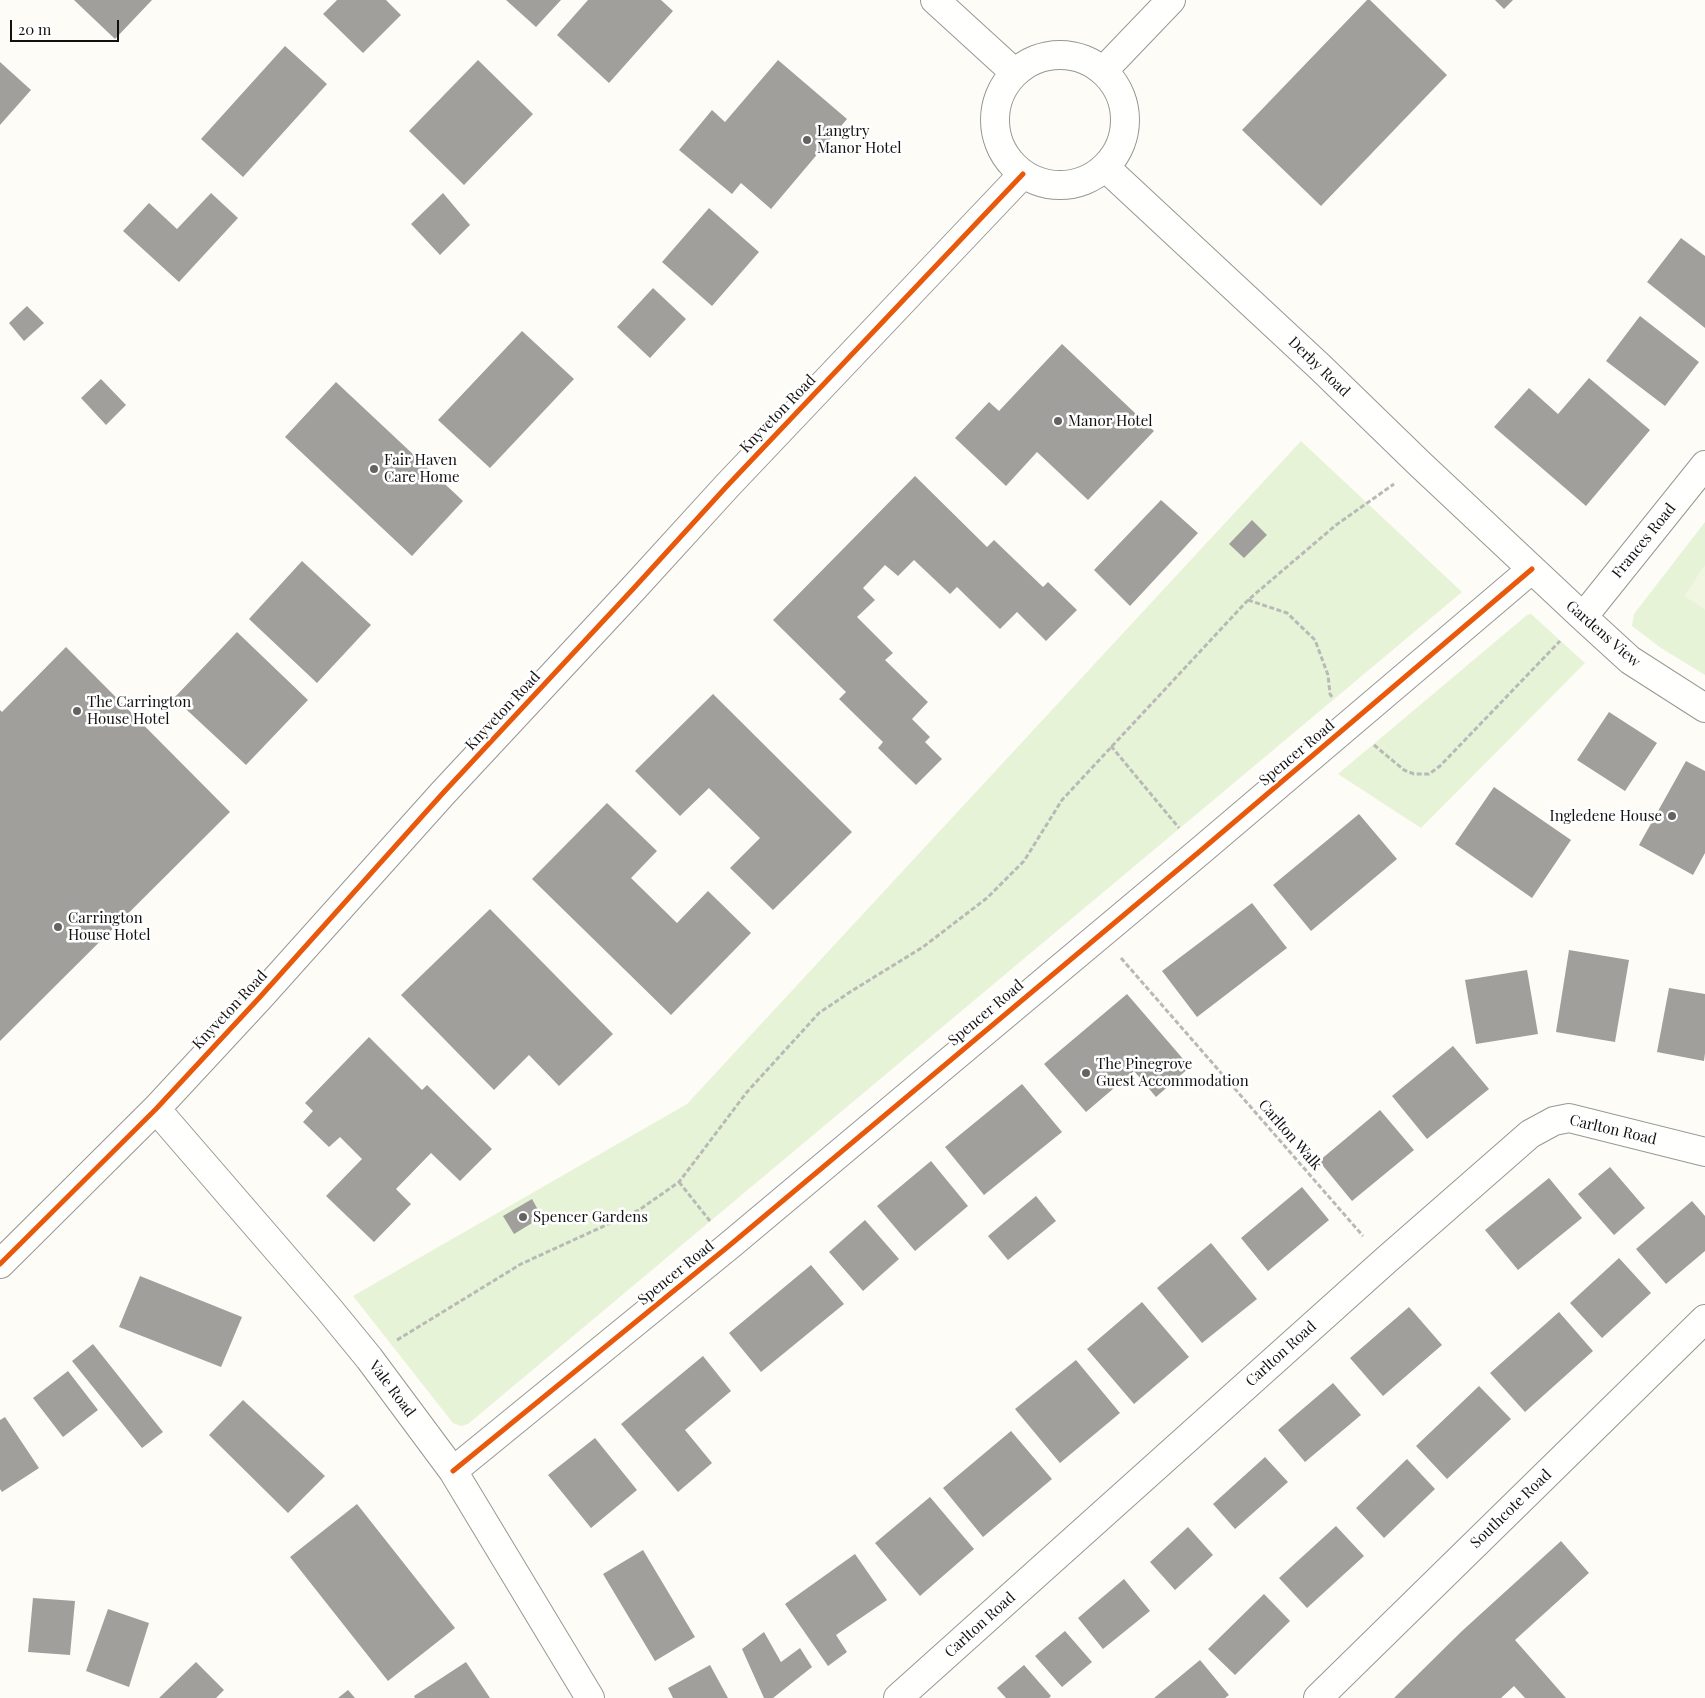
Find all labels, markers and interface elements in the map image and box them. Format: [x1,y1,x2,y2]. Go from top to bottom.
scale bar [12,10,121,42]
text: 20 m [18,19,51,39]
place label: Langtry Manor Hotel [817,122,902,157]
marker: Langtry Manor Hotel [801,134,813,146]
street label: Derby Road [1284,333,1354,401]
street label: Knyveton Road [736,371,820,457]
place label: Manor Hotel [1068,412,1153,430]
marker: Manor Hotel [1052,415,1064,427]
place label: Fair Haven Care Home [384,451,460,486]
marker: Fair Haven Care Home [368,463,380,475]
street label: Frances Road [1608,500,1680,582]
street label: Gardens View [1562,597,1644,671]
street label: Knyveton Road [462,668,544,754]
place label: The Carrington House Hotel [87,693,191,728]
marker: The Carrington House Hotel [71,705,83,717]
street label: Spencer Road [1256,716,1338,790]
place label: Ingledene House [1550,807,1662,825]
marker: Ingledene House [1666,810,1678,822]
place label: Carrington House Hotel [68,909,151,944]
marker: Carrington House Hotel [52,921,64,933]
street label: Knyveton Road [189,967,271,1053]
street label: Spencer Road [945,976,1027,1050]
place label: The Pinegrove Guest Accommodation [1096,1055,1249,1090]
marker: The Pinegrove Guest Accommodation [1080,1067,1092,1079]
street label: Carlton Walk [1255,1096,1325,1174]
street label: Carlton Road [1568,1111,1658,1149]
place label: Spencer Gardens [533,1208,648,1226]
marker: Spencer Gardens [517,1211,529,1223]
street label: Spencer Road [634,1237,718,1309]
street label: Carlton Road [1242,1318,1320,1390]
street label: Vale Road [365,1357,419,1421]
street label: Southcote Road [1467,1466,1555,1552]
street label: Carlton Road [941,1589,1019,1661]

